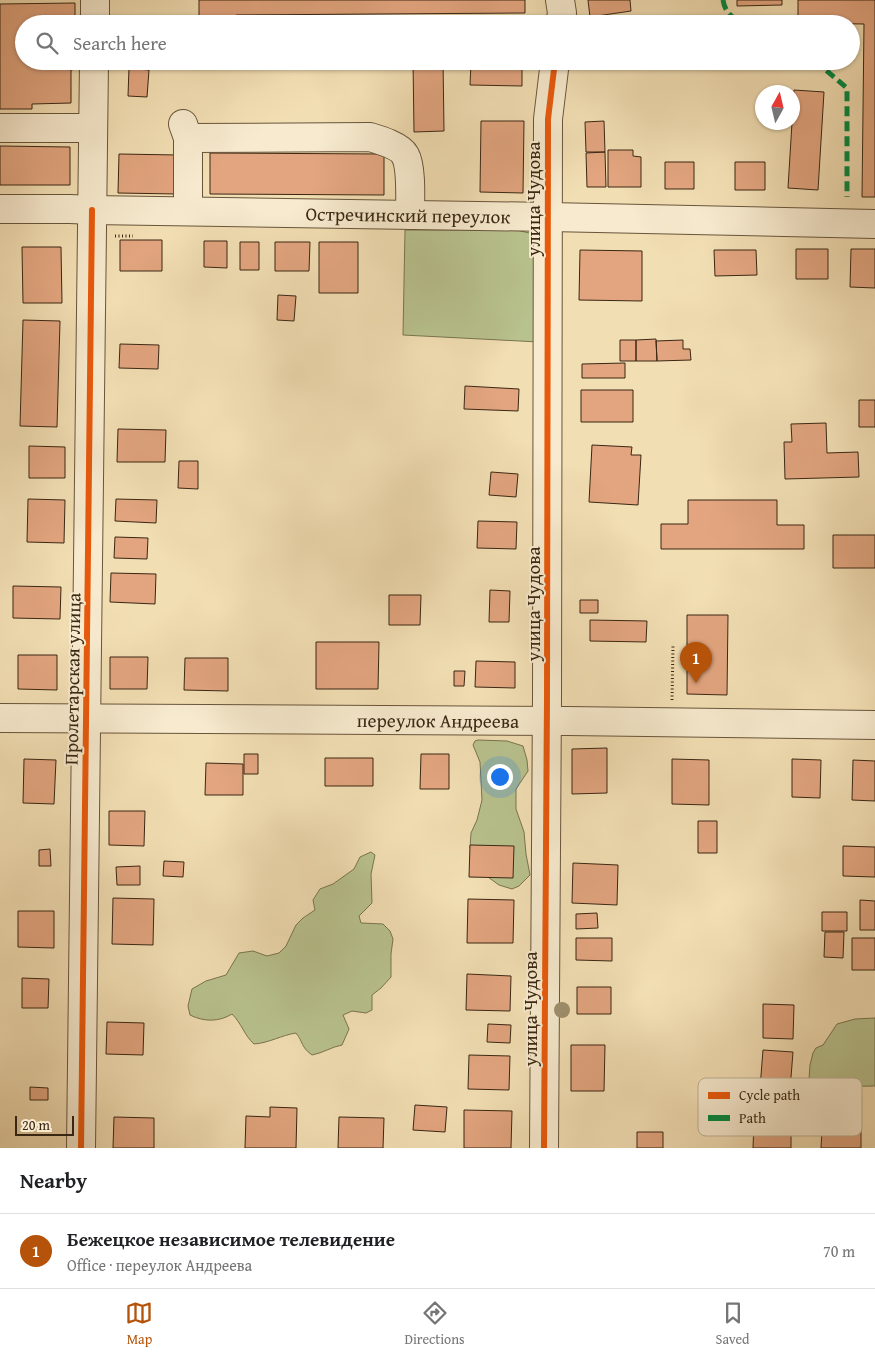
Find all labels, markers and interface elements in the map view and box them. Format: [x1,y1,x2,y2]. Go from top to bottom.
search box [15,15,860,70]
icon: search [33,29,61,57]
text: Search here [73,29,167,57]
north arrow [755,85,800,130]
street label: улица Чудова [519,141,547,258]
street label: Остречинский переулок [305,199,511,230]
street label: улица Чудова [519,546,547,663]
street label: Пролетарская улица [56,592,88,766]
pin: 1 [680,642,712,683]
street label: переулок Андреева [357,706,519,735]
your location [487,764,513,790]
street label: улица Чудова [516,951,544,1068]
legend [698,1078,862,1136]
text: Cycle path [739,1085,800,1105]
text: Path [739,1108,766,1128]
scale bar [15,1113,74,1136]
text: 20 m [22,1115,50,1135]
text: Nearby [20,1165,87,1196]
text: Бежецкое независимое телевидение [67,1225,395,1253]
text: 1 [32,1239,40,1263]
text: 70 m [823,1239,855,1263]
text: Office · переулок Андреева [67,1253,252,1277]
tab: Map [125,1299,153,1349]
tab: Directions [404,1299,465,1349]
tab: Saved [716,1299,750,1349]

